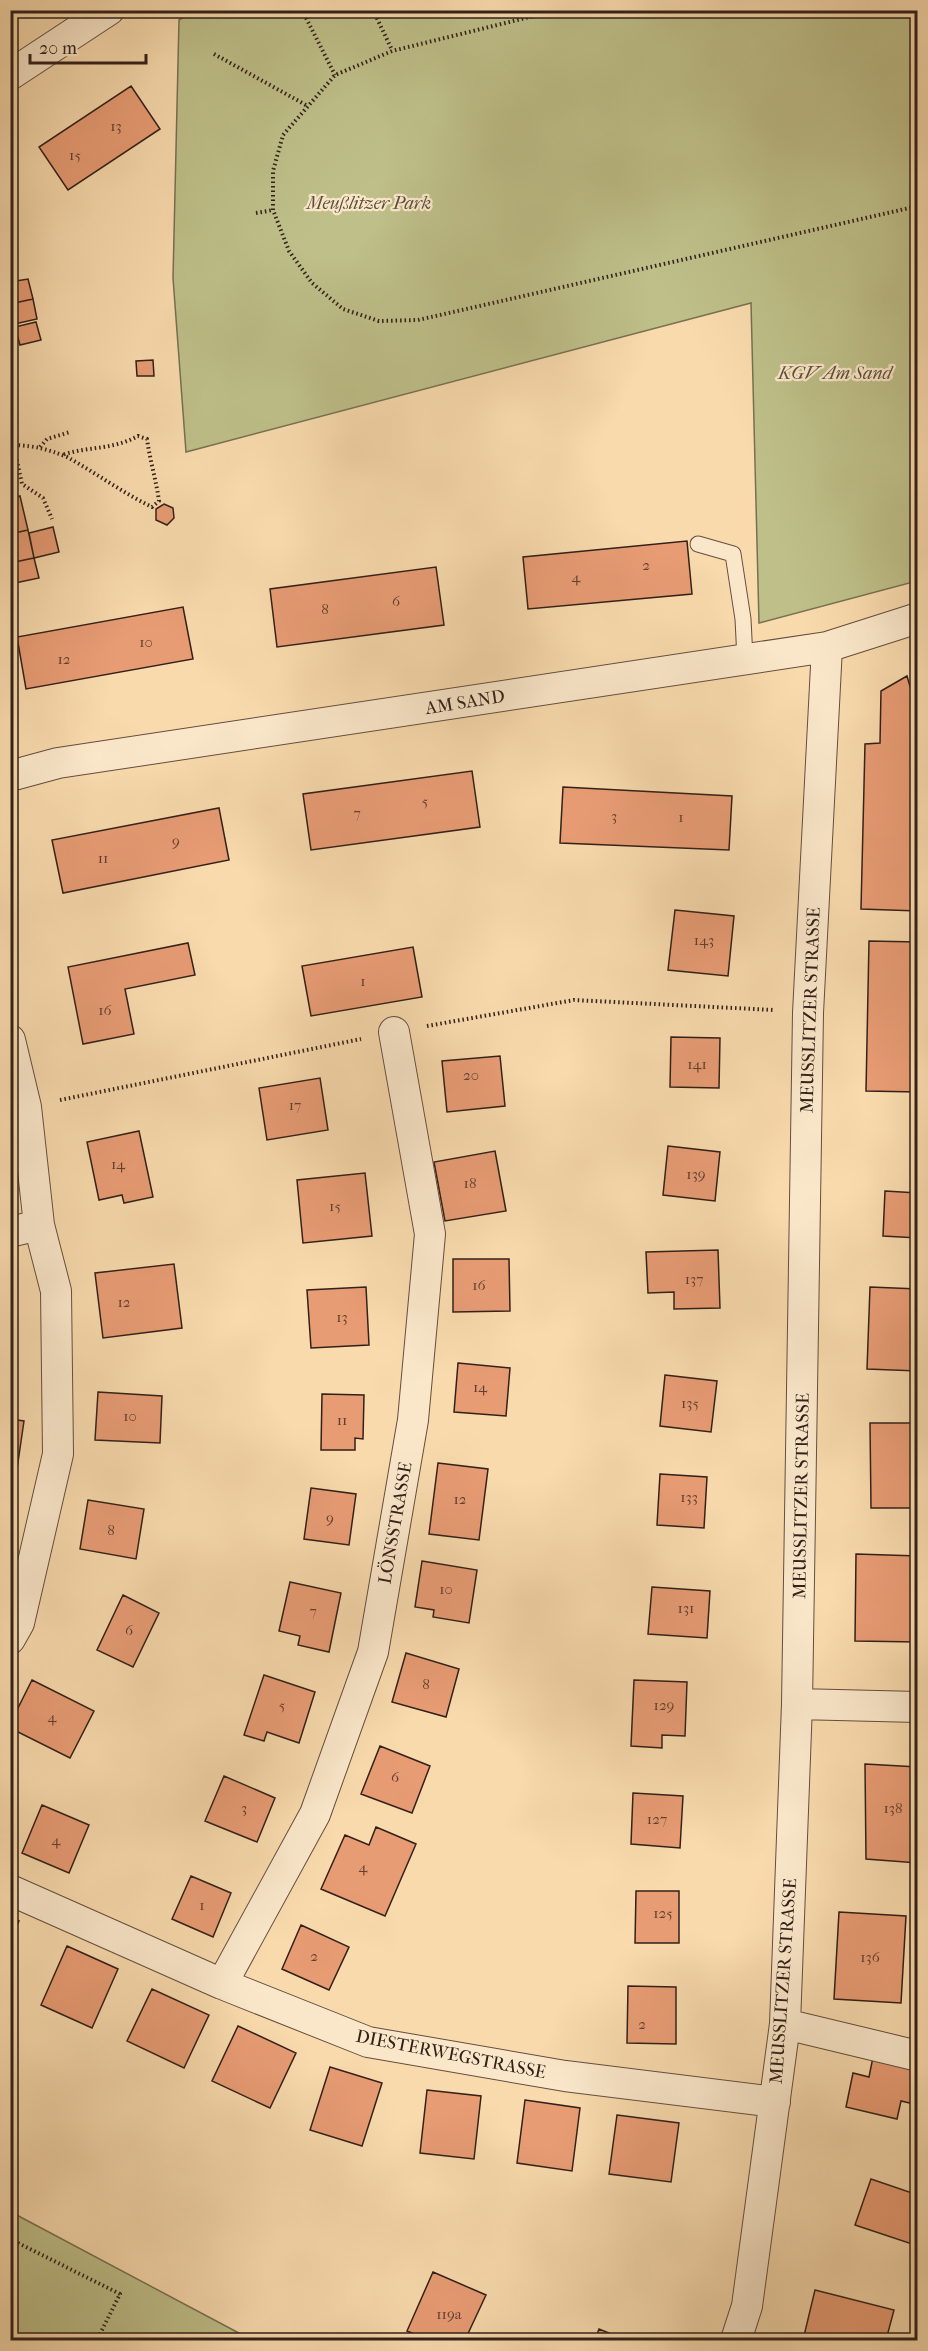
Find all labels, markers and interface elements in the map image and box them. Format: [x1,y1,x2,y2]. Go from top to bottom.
scale bar [30,27,146,65]
text: 20 m [39,38,77,59]
house number: 13 [110,117,122,135]
house number: 15 [69,146,81,164]
park label: Meußlitzer Park [305,193,431,214]
park label: KGV Am Sand [776,363,895,384]
house number: 2 [642,556,650,574]
house number: 4 [572,568,582,586]
house number: 6 [392,592,401,610]
house number: 8 [321,600,329,618]
house number: 10 [139,633,153,651]
house number: 12 [57,650,71,668]
street label: AM SAND [423,686,506,719]
house number: 5 [422,792,428,810]
house number: 7 [353,804,361,822]
house number: 3 [611,807,617,825]
house number: 1 [678,808,684,826]
house number: 9 [172,832,180,850]
house number: 11 [98,849,108,867]
street label: MEUSSLITZER STRASSE [796,907,825,1113]
house number: 143 [694,931,714,949]
house number: 1 [360,972,366,990]
house number: 16 [98,1001,113,1019]
house number: 141 [687,1055,707,1073]
house number: 20 [463,1066,479,1084]
house number: 17 [289,1096,301,1114]
house number: 14 [111,1155,126,1173]
house number: 139 [686,1165,706,1183]
house number: 18 [464,1174,476,1192]
house number: 15 [329,1197,341,1215]
house number: 137 [685,1270,703,1288]
house number: 16 [472,1276,487,1294]
house number: 12 [117,1293,131,1311]
house number: 13 [336,1308,348,1326]
house number: 14 [473,1378,488,1396]
street label: MEUSSLITZER STRASSE [789,1393,814,1599]
house number: 135 [681,1394,699,1412]
house number: 10 [123,1407,137,1425]
house number: 11 [337,1411,347,1429]
street label: LÖNSSTRASSE [373,1460,417,1586]
house number: 133 [680,1488,698,1506]
house number: 12 [453,1490,467,1508]
house number: 9 [326,1509,334,1527]
house number: 8 [107,1521,115,1539]
house number: 10 [439,1580,453,1598]
house number: 131 [678,1599,694,1617]
house number: 7 [309,1602,317,1620]
house number: 6 [125,1621,134,1639]
house number: 8 [422,1675,430,1693]
house number: 5 [279,1696,285,1714]
house number: 129 [654,1696,675,1714]
house number: 4 [48,1708,58,1726]
house number: 6 [391,1768,400,1786]
house number: 3 [241,1799,247,1817]
house number: 138 [883,1799,903,1817]
house number: 127 [647,1810,667,1828]
house number: 4 [52,1831,62,1849]
house number: 4 [359,1858,369,1876]
street label: MEUSSLITZER STRASSE [766,1878,801,2085]
house number: 1 [199,1896,205,1914]
house number: 125 [653,1904,673,1922]
house number: 2 [310,1947,318,1965]
house number: 136 [860,1948,881,1966]
house number: 2 [638,2015,646,2033]
street label: DIESTERWEGSTRASSE [354,2026,548,2083]
house number: 119a [436,2305,463,2323]

